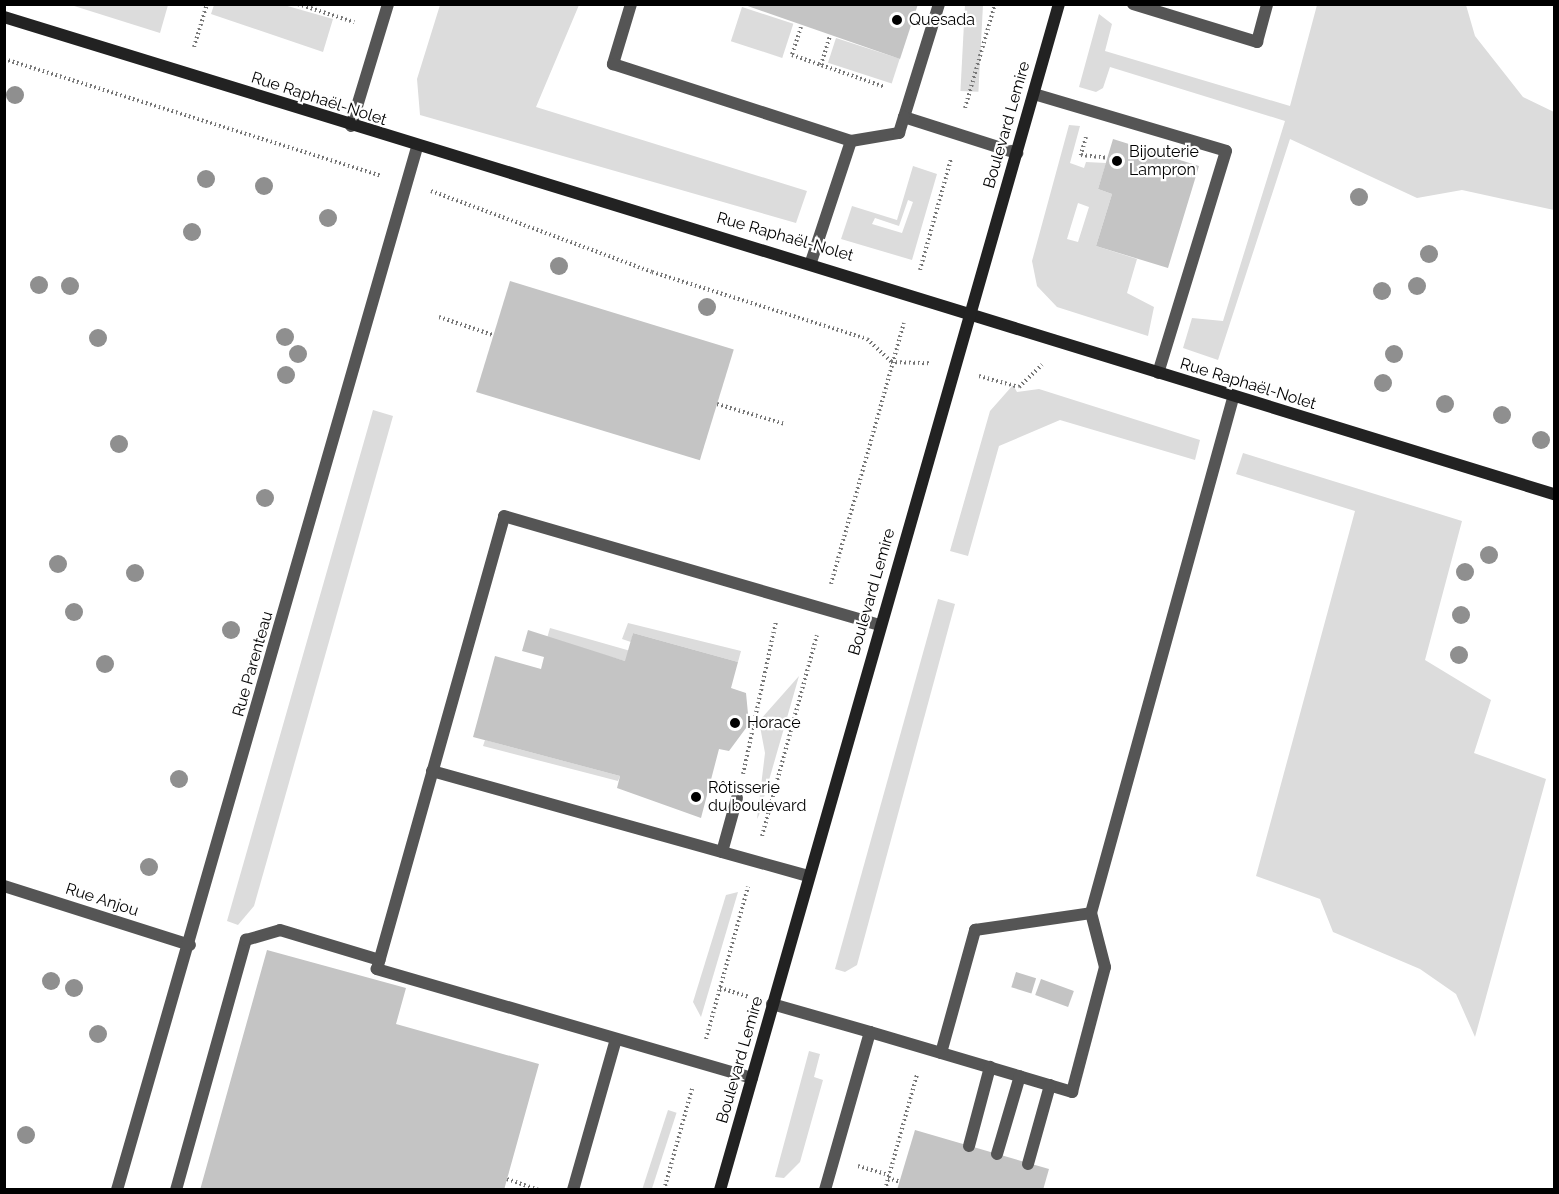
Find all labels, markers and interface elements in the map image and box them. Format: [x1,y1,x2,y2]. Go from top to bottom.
place label: Quesada [909,10,975,30]
marker: Quesada [890,13,904,27]
street label: Boulevard Lemire [980,59,1034,191]
street label: Rue Raphaël-Nolet [249,68,389,130]
place label: Bijouterie Lampron [1129,142,1199,180]
marker: Bijouterie Lampron [1110,154,1124,168]
street label: Rue Raphaël-Nolet [714,208,856,266]
street label: Rue Raphaël-Nolet [1178,354,1318,414]
street label: Boulevard Lemire [845,526,899,658]
street label: Rue Parenteau [229,609,277,719]
place label: Horace [747,713,801,733]
marker: Horace [728,716,742,730]
place label: Rôtisserie du boulevard [708,778,806,816]
marker: Rôtisserie du boulevard [689,790,703,804]
street label: Rue Anjou [63,879,141,921]
street label: Boulevard Lemire [713,994,767,1126]

